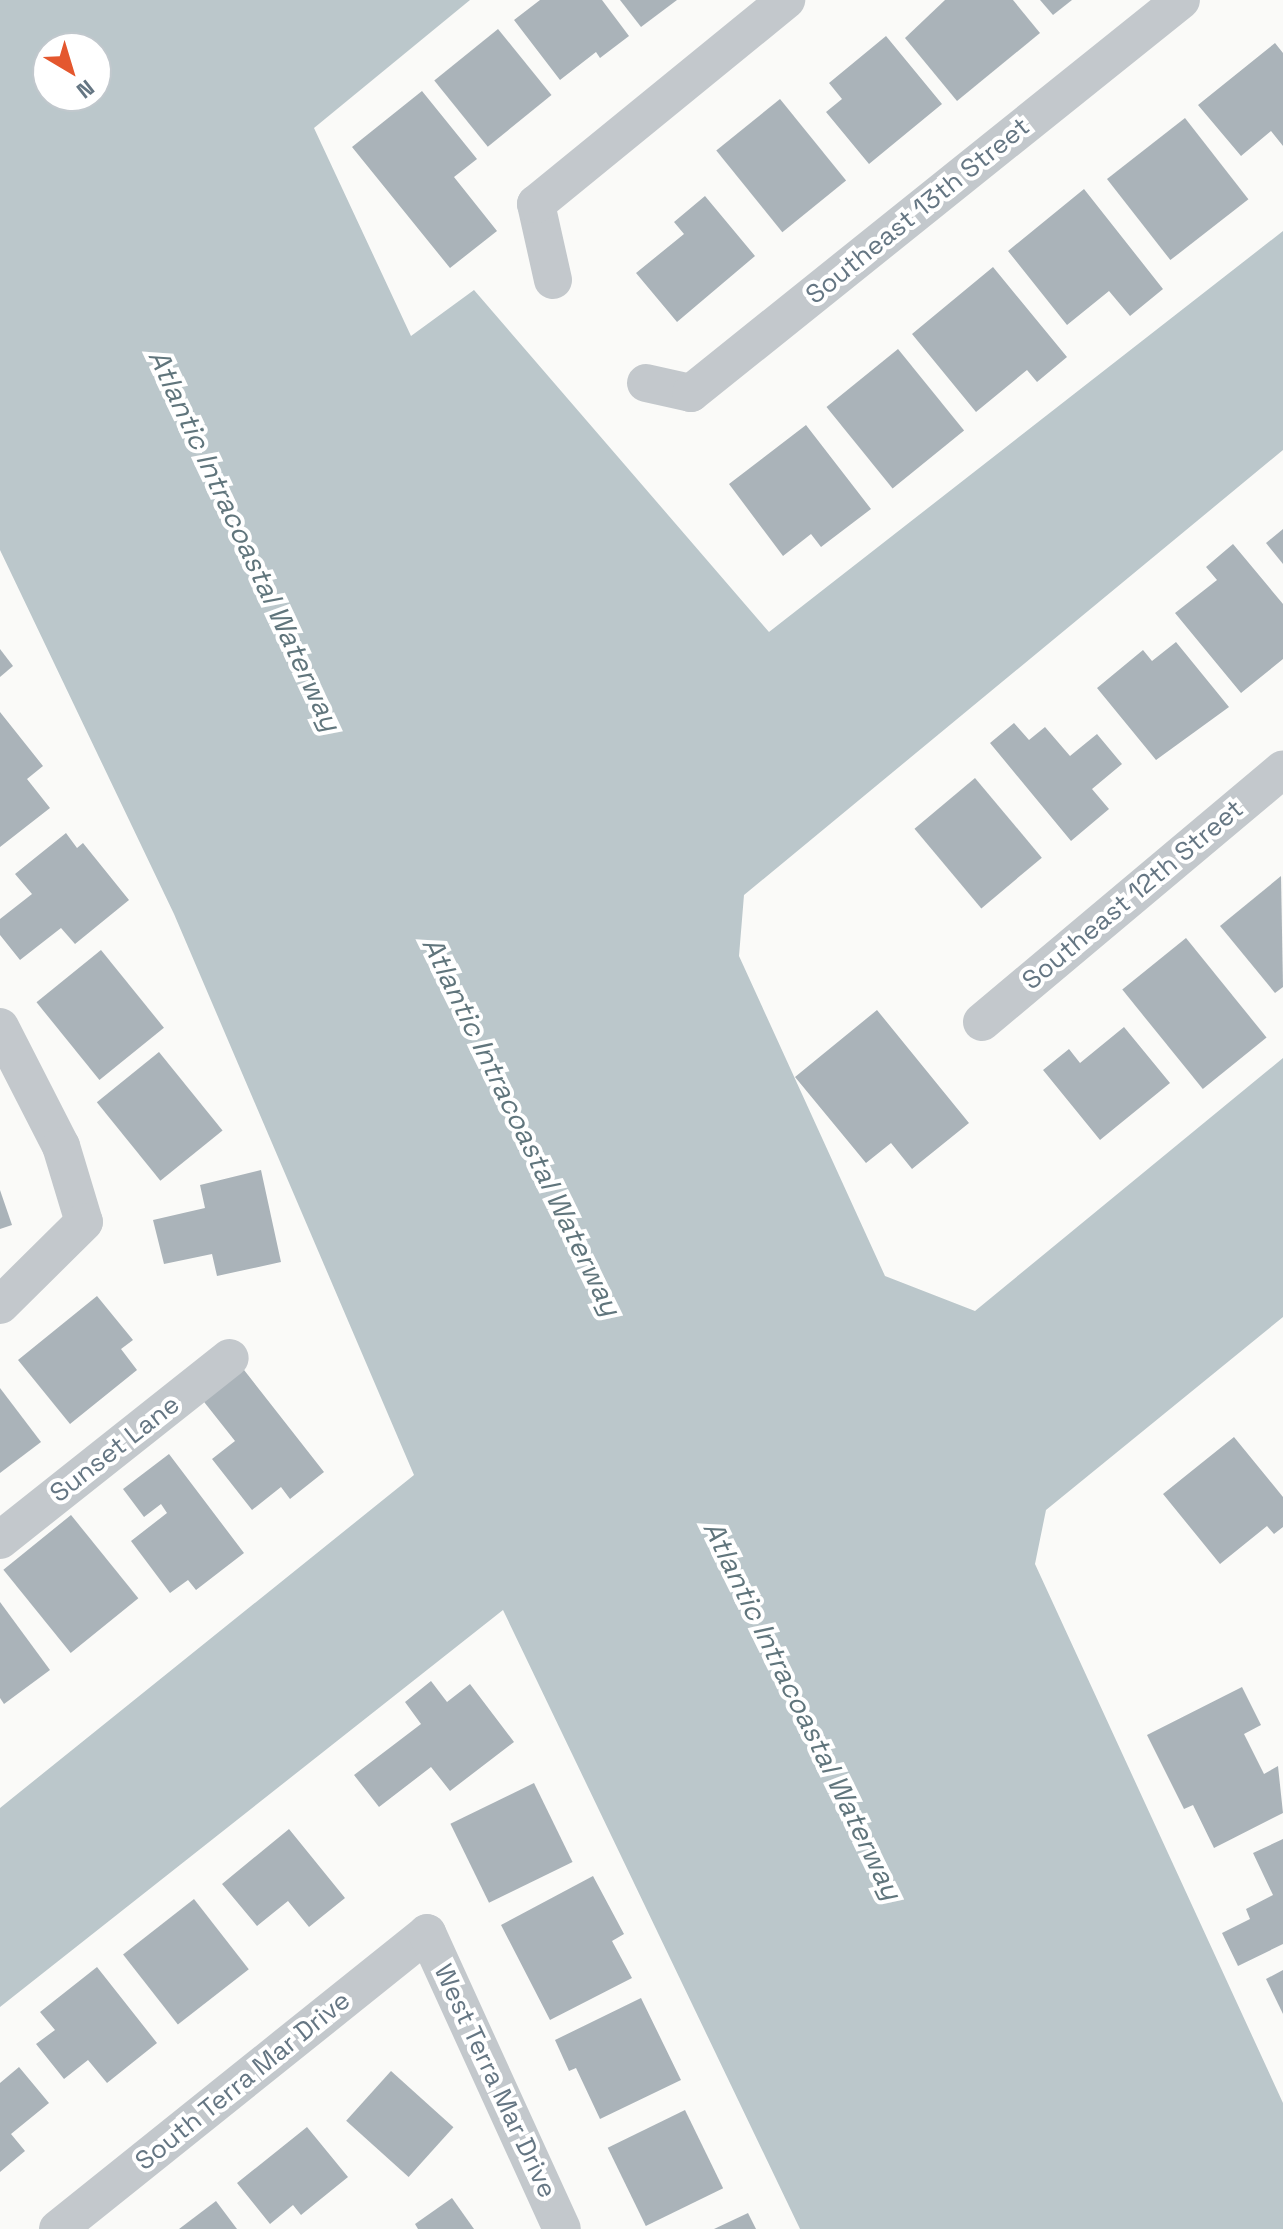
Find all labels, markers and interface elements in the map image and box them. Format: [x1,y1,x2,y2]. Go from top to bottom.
north arrow [32,32,112,112]
text: N [71,74,100,105]
street label: Southeast 13th Street [800,111,1036,311]
water label: Atlantic Intracoastal Waterway [142,344,348,736]
street label: Southeast 12th Street [1016,793,1250,997]
water label: Atlantic Intracoastal Waterway [415,931,629,1321]
street label: Sunset Lane [44,1389,186,1509]
water label: Atlantic Intracoastal Waterway [696,1515,910,1905]
street label: West Terra Mar Drive [427,1959,563,2203]
street label: South Terra Mar Drive [129,1985,357,2177]

